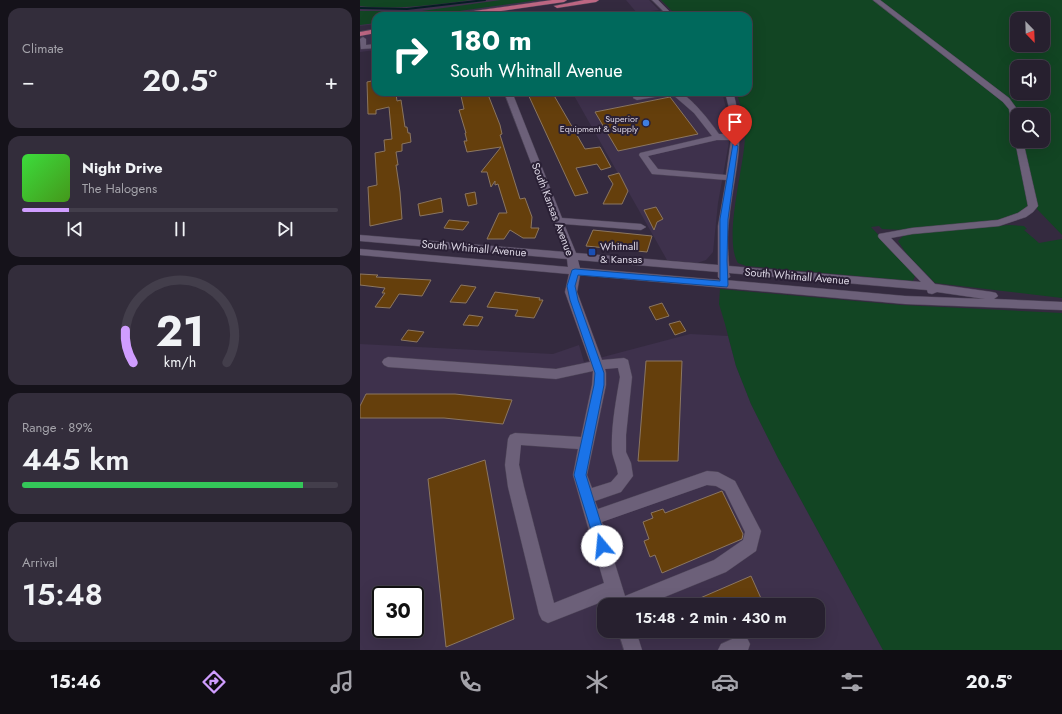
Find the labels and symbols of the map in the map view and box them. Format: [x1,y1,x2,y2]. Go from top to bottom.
north arrow [1010,12,1050,52]
pin [718,105,752,146]
place label: Superior Equipment & Supply [560,112,639,135]
marker: Superior Equipment & Supply [641,118,651,128]
street label: South Kansas Avenue [528,160,578,258]
street label: South Whitnall Avenue [421,235,528,261]
place label: Whitnall & Kansas [600,238,643,267]
marker: Whitnall & Kansas [587,247,597,257]
street label: South Whitnall Avenue [744,263,851,289]
position arrow [581,525,623,567]
speed limit sign: 30 [372,586,424,638]

